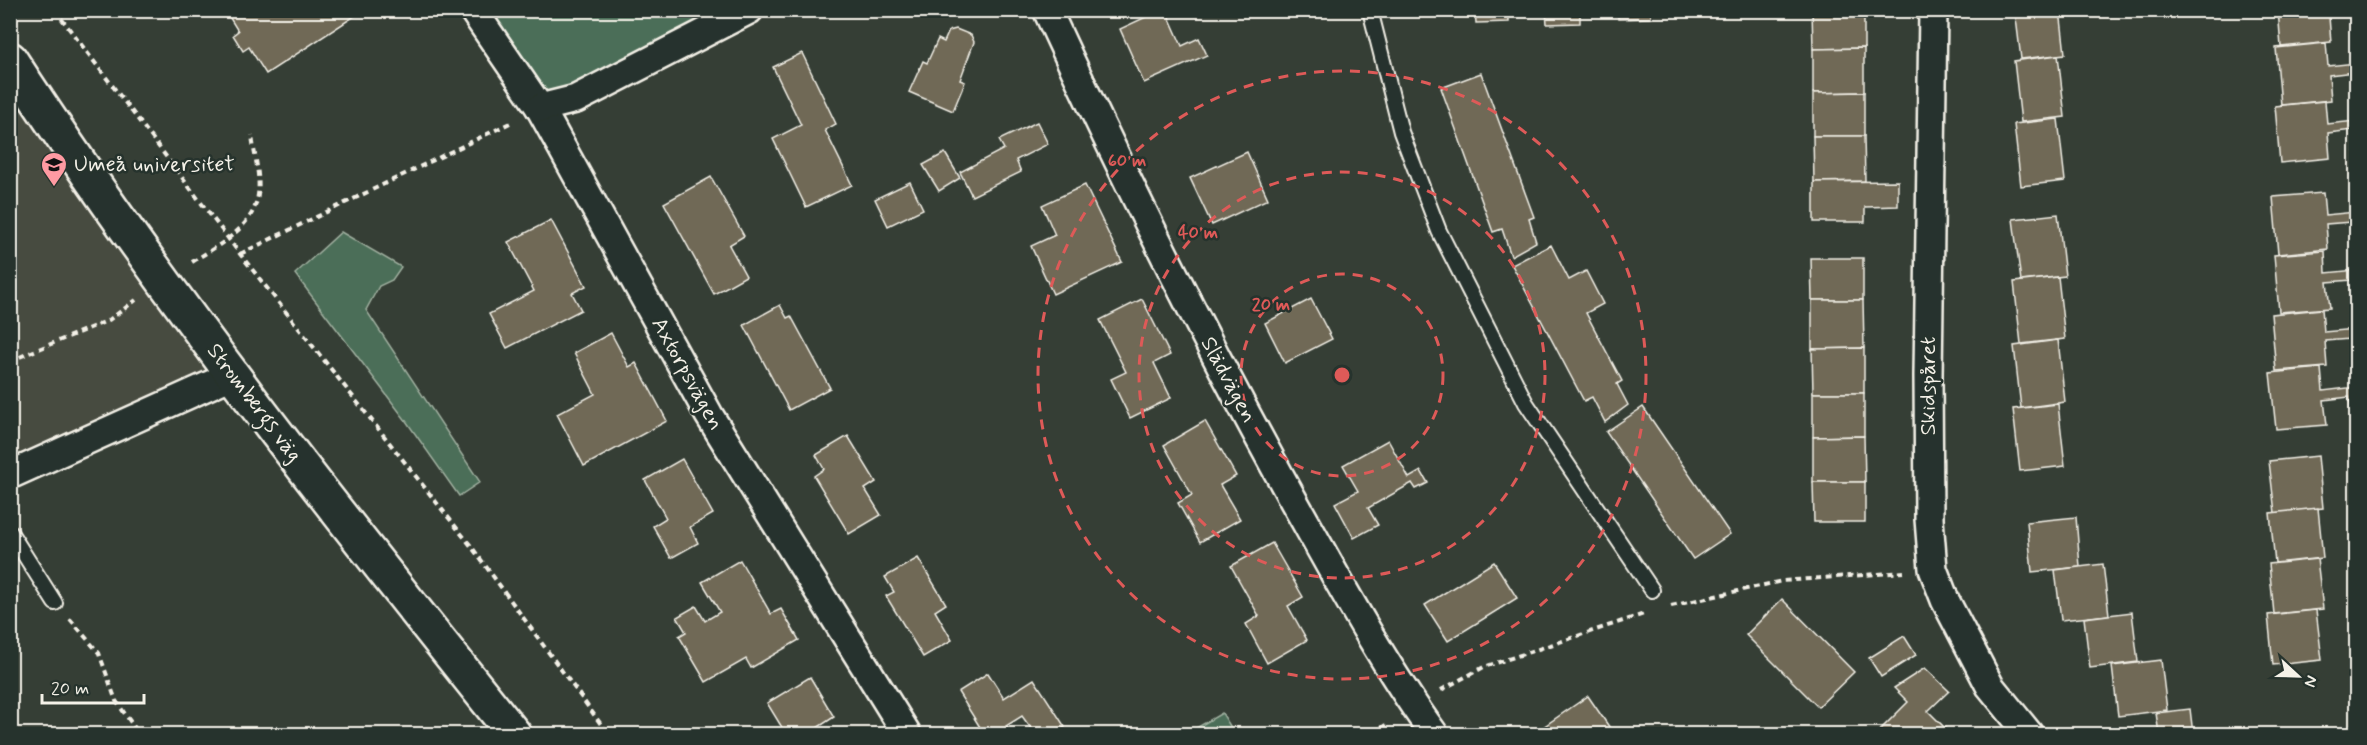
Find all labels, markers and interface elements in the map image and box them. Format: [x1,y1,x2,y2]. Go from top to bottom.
text: 60 m [1108,149,1146,173]
school or university icon: Umeå universitet [39,150,69,188]
place label: Umeå universitet [74,151,235,179]
text: 40 m [1178,221,1218,245]
text: 20 m [1252,293,1290,317]
street label: Axtorpsvägen [644,313,730,436]
street label: Slädvägen [1193,332,1262,428]
street label: Skidspåret [1915,337,1943,435]
street label: Strombergs väg [198,338,308,470]
centre of rings [1332,365,1352,385]
north arrow [2268,646,2328,706]
scale bar [42,667,144,705]
text: N [2299,672,2322,690]
text: 20 m [51,677,89,701]

